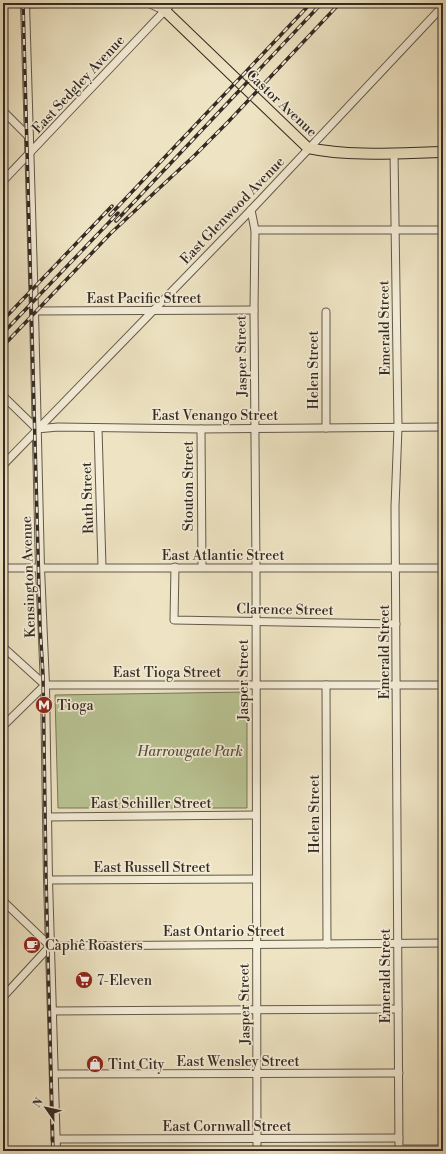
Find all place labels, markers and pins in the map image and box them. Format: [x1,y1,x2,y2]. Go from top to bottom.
metro station icon: Tioga [34,695,54,715]
place label: Tioga [57,697,94,715]
cafe icon: Càphê Roasters [22,935,42,955]
place label: Càphê Roasters [45,937,143,955]
supermarket icon: 7-Eleven [74,970,94,990]
place label: 7-Eleven [97,972,153,990]
shop icon: Tint City [85,1054,105,1074]
place label: Tint City [108,1056,165,1074]

